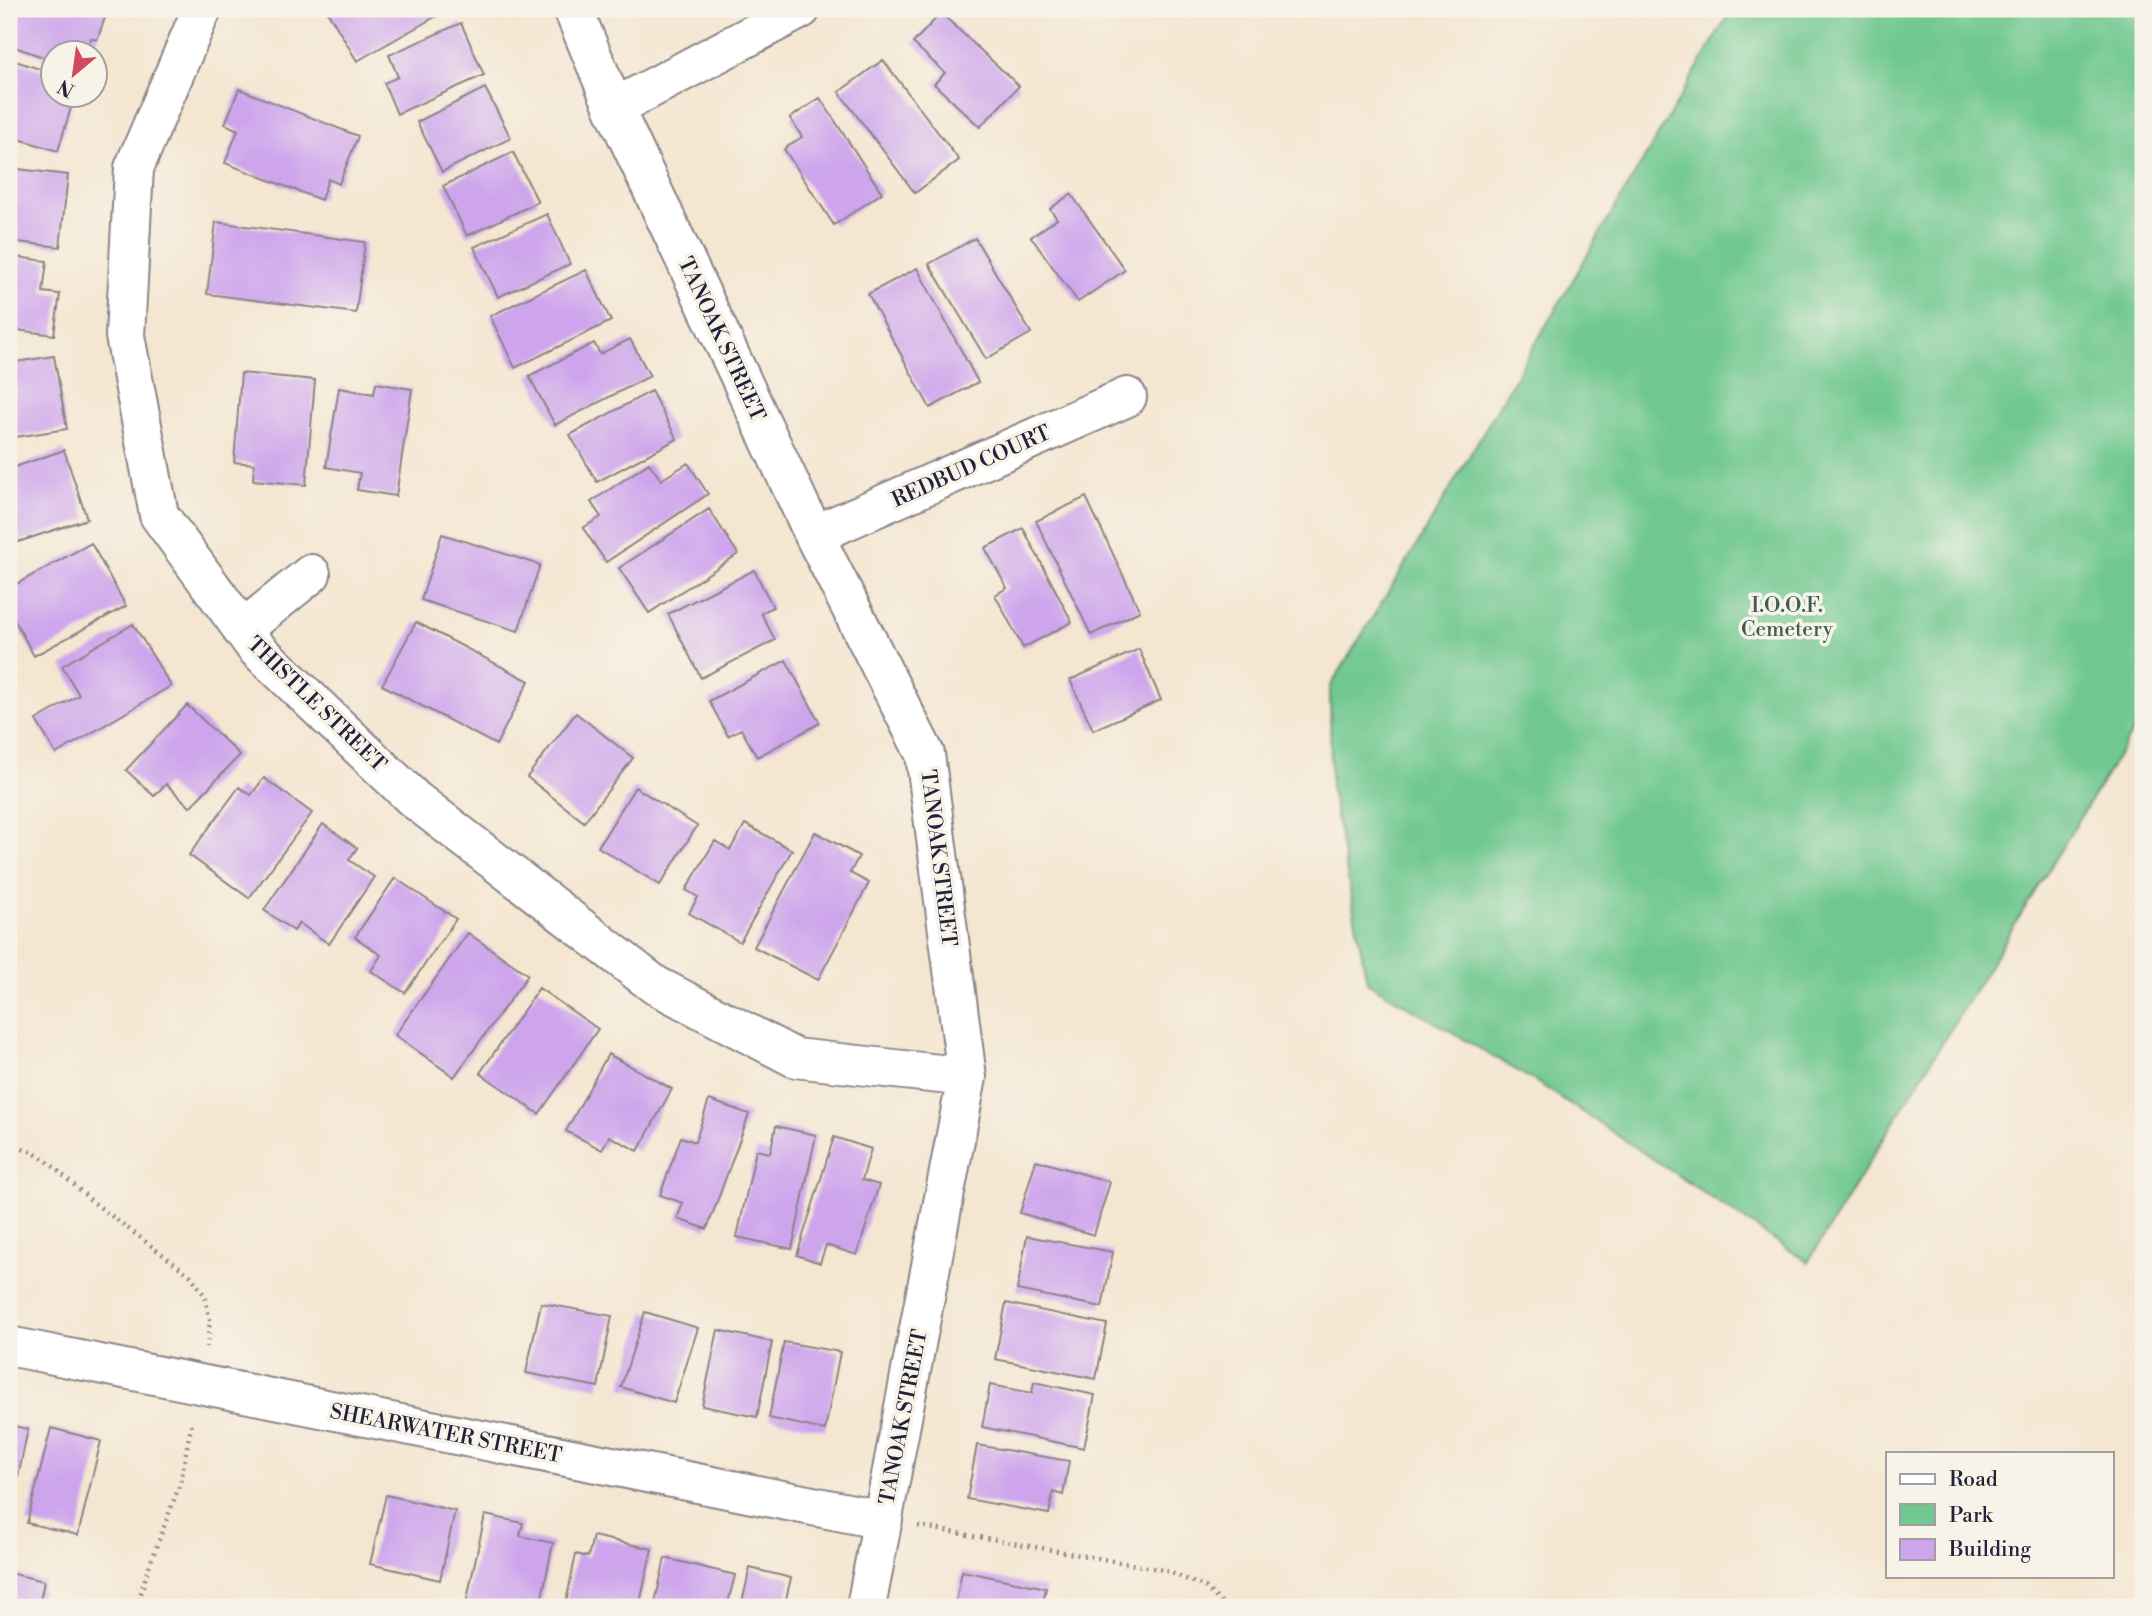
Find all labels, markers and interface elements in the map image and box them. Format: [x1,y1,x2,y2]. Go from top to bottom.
north arrow [38,38,108,108]
text: N [54,74,79,102]
street label: TANOAK STREET [672,253,771,426]
street label: REDBUD COURT [888,420,1055,514]
park label: I.O.O.F. Cemetery [1741,593,1834,643]
street label: THISTLE STREET [241,632,392,778]
street label: TANOAK STREET [914,768,962,948]
street label: TANOAK STREET [874,1327,934,1507]
street label: SHEARWATER STREET [328,1399,564,1469]
legend [1886,1452,2114,1578]
text: Road [1949,1467,1998,1493]
text: Park [1949,1503,1994,1529]
text: Building [1948,1537,2031,1563]

